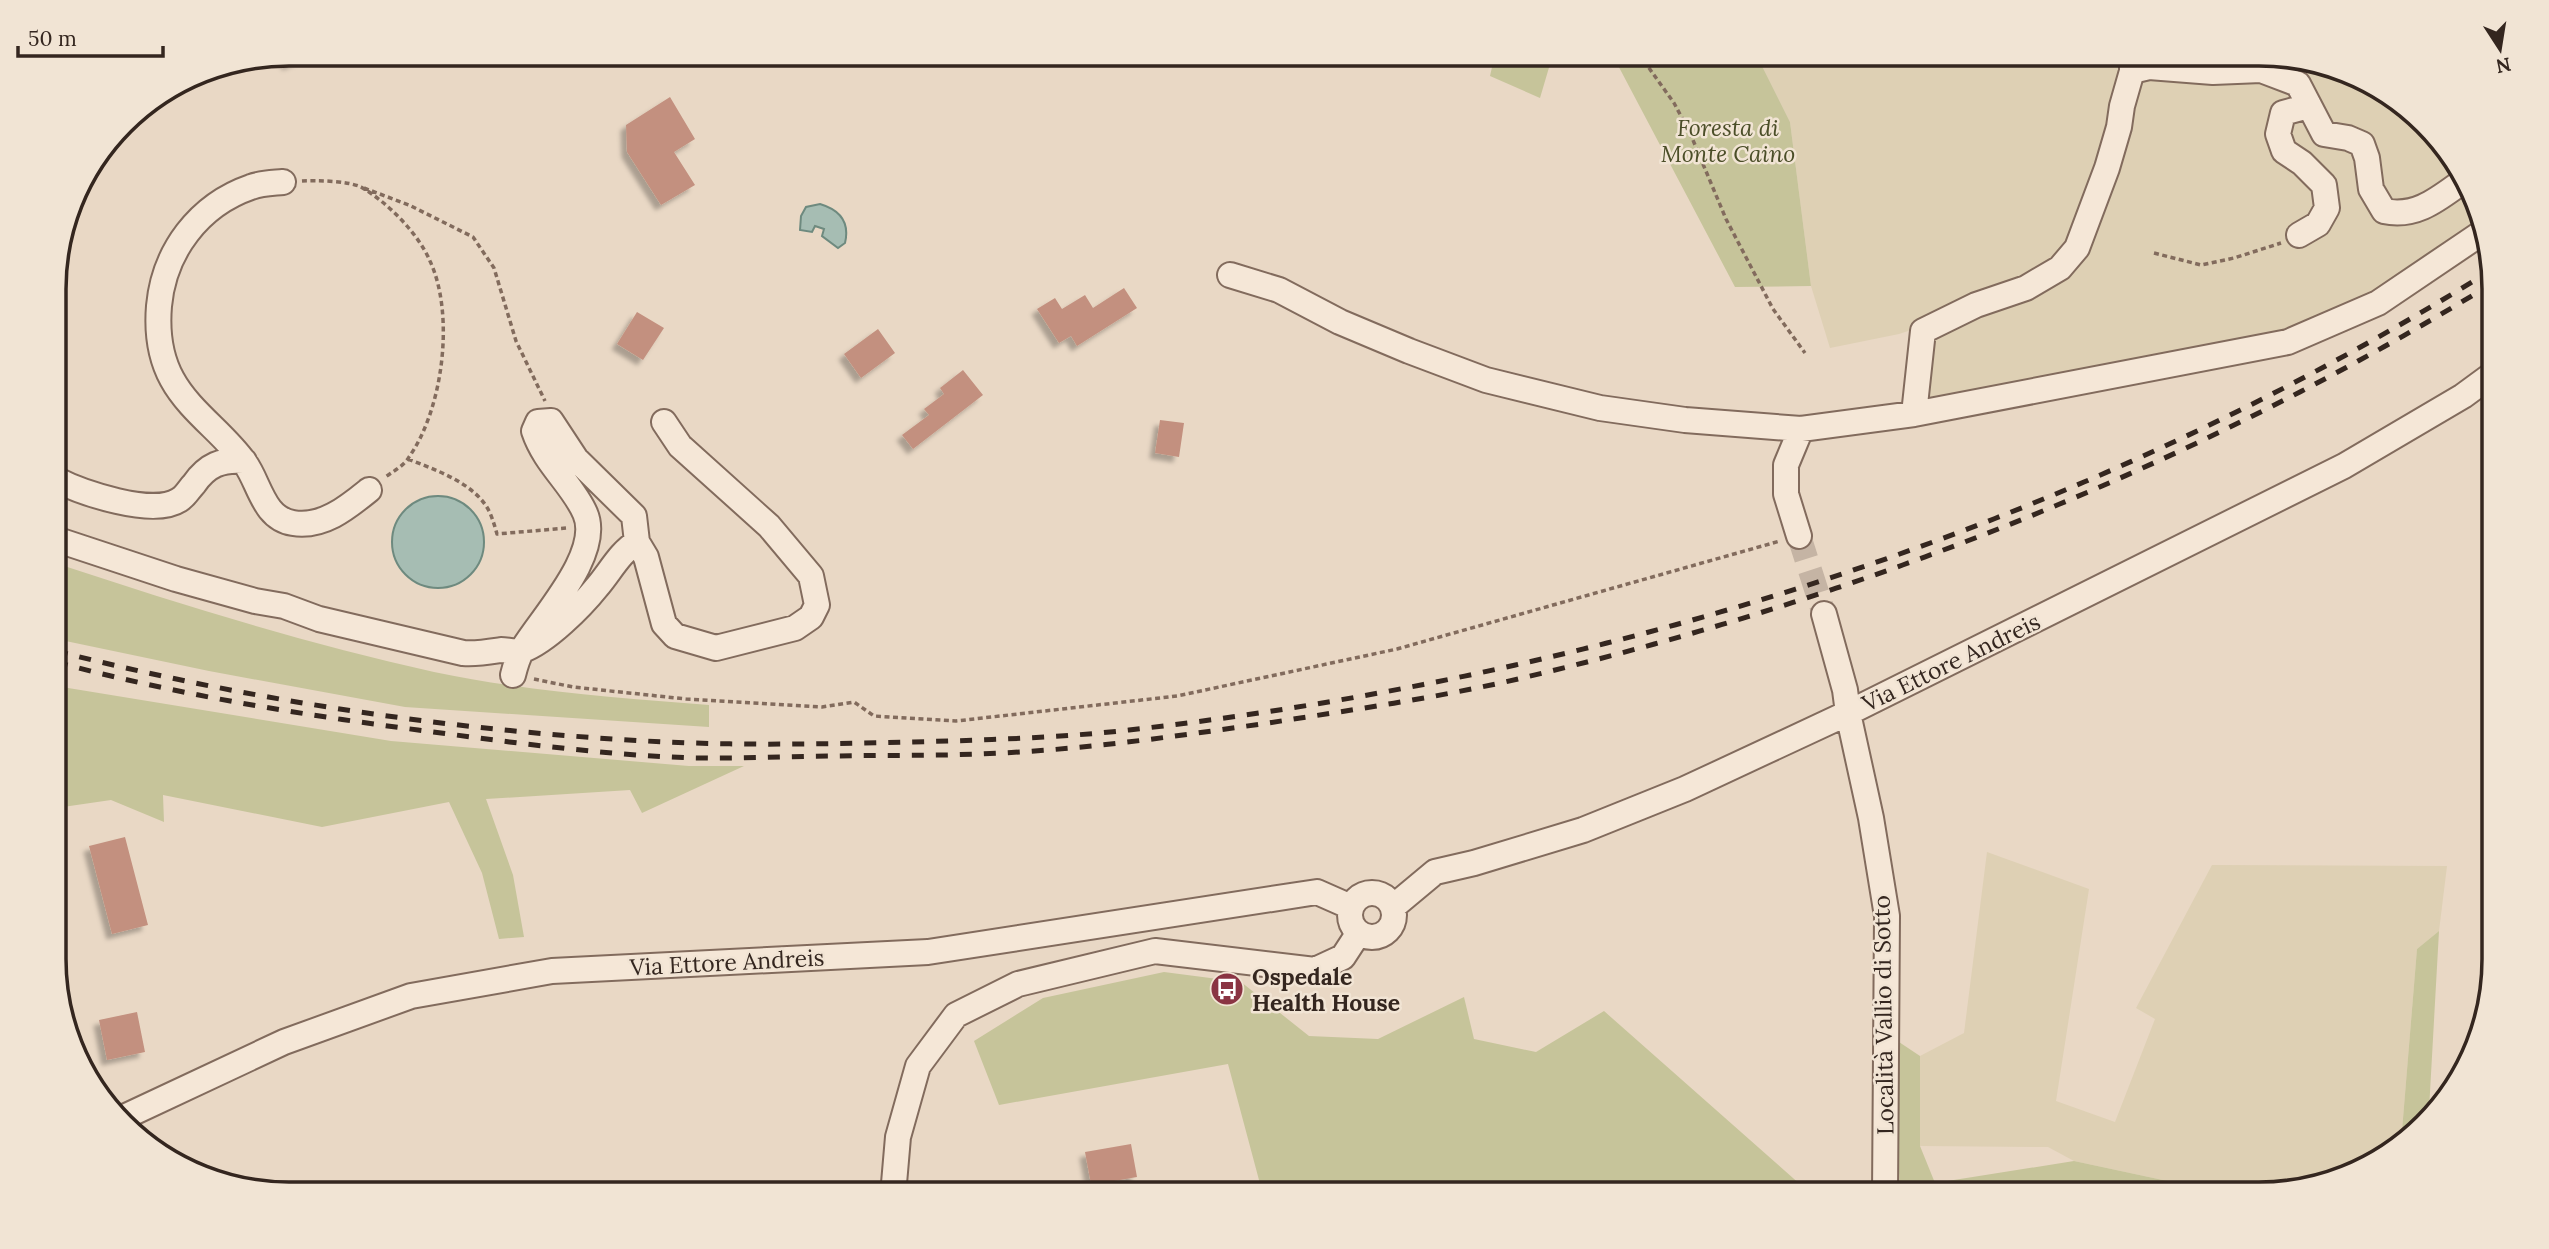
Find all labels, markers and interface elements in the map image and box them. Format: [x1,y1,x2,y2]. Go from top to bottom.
scale bar [18,14,163,58]
north arrow [2465,14,2535,84]
text: 50 m [28,25,77,52]
text: N [2494,52,2513,79]
park label: Foresta di Monte Caino [1661,113,1795,168]
street label: Via Ettore Andreis [1856,606,2045,718]
street label: Località Vallio di Sotto [1866,895,1900,1135]
street label: Via Ettore Andreis [628,942,825,982]
place label: Ospedale Health House [1252,962,1400,1017]
bus stop icon: Ospedale Health House [1208,970,1246,1008]

